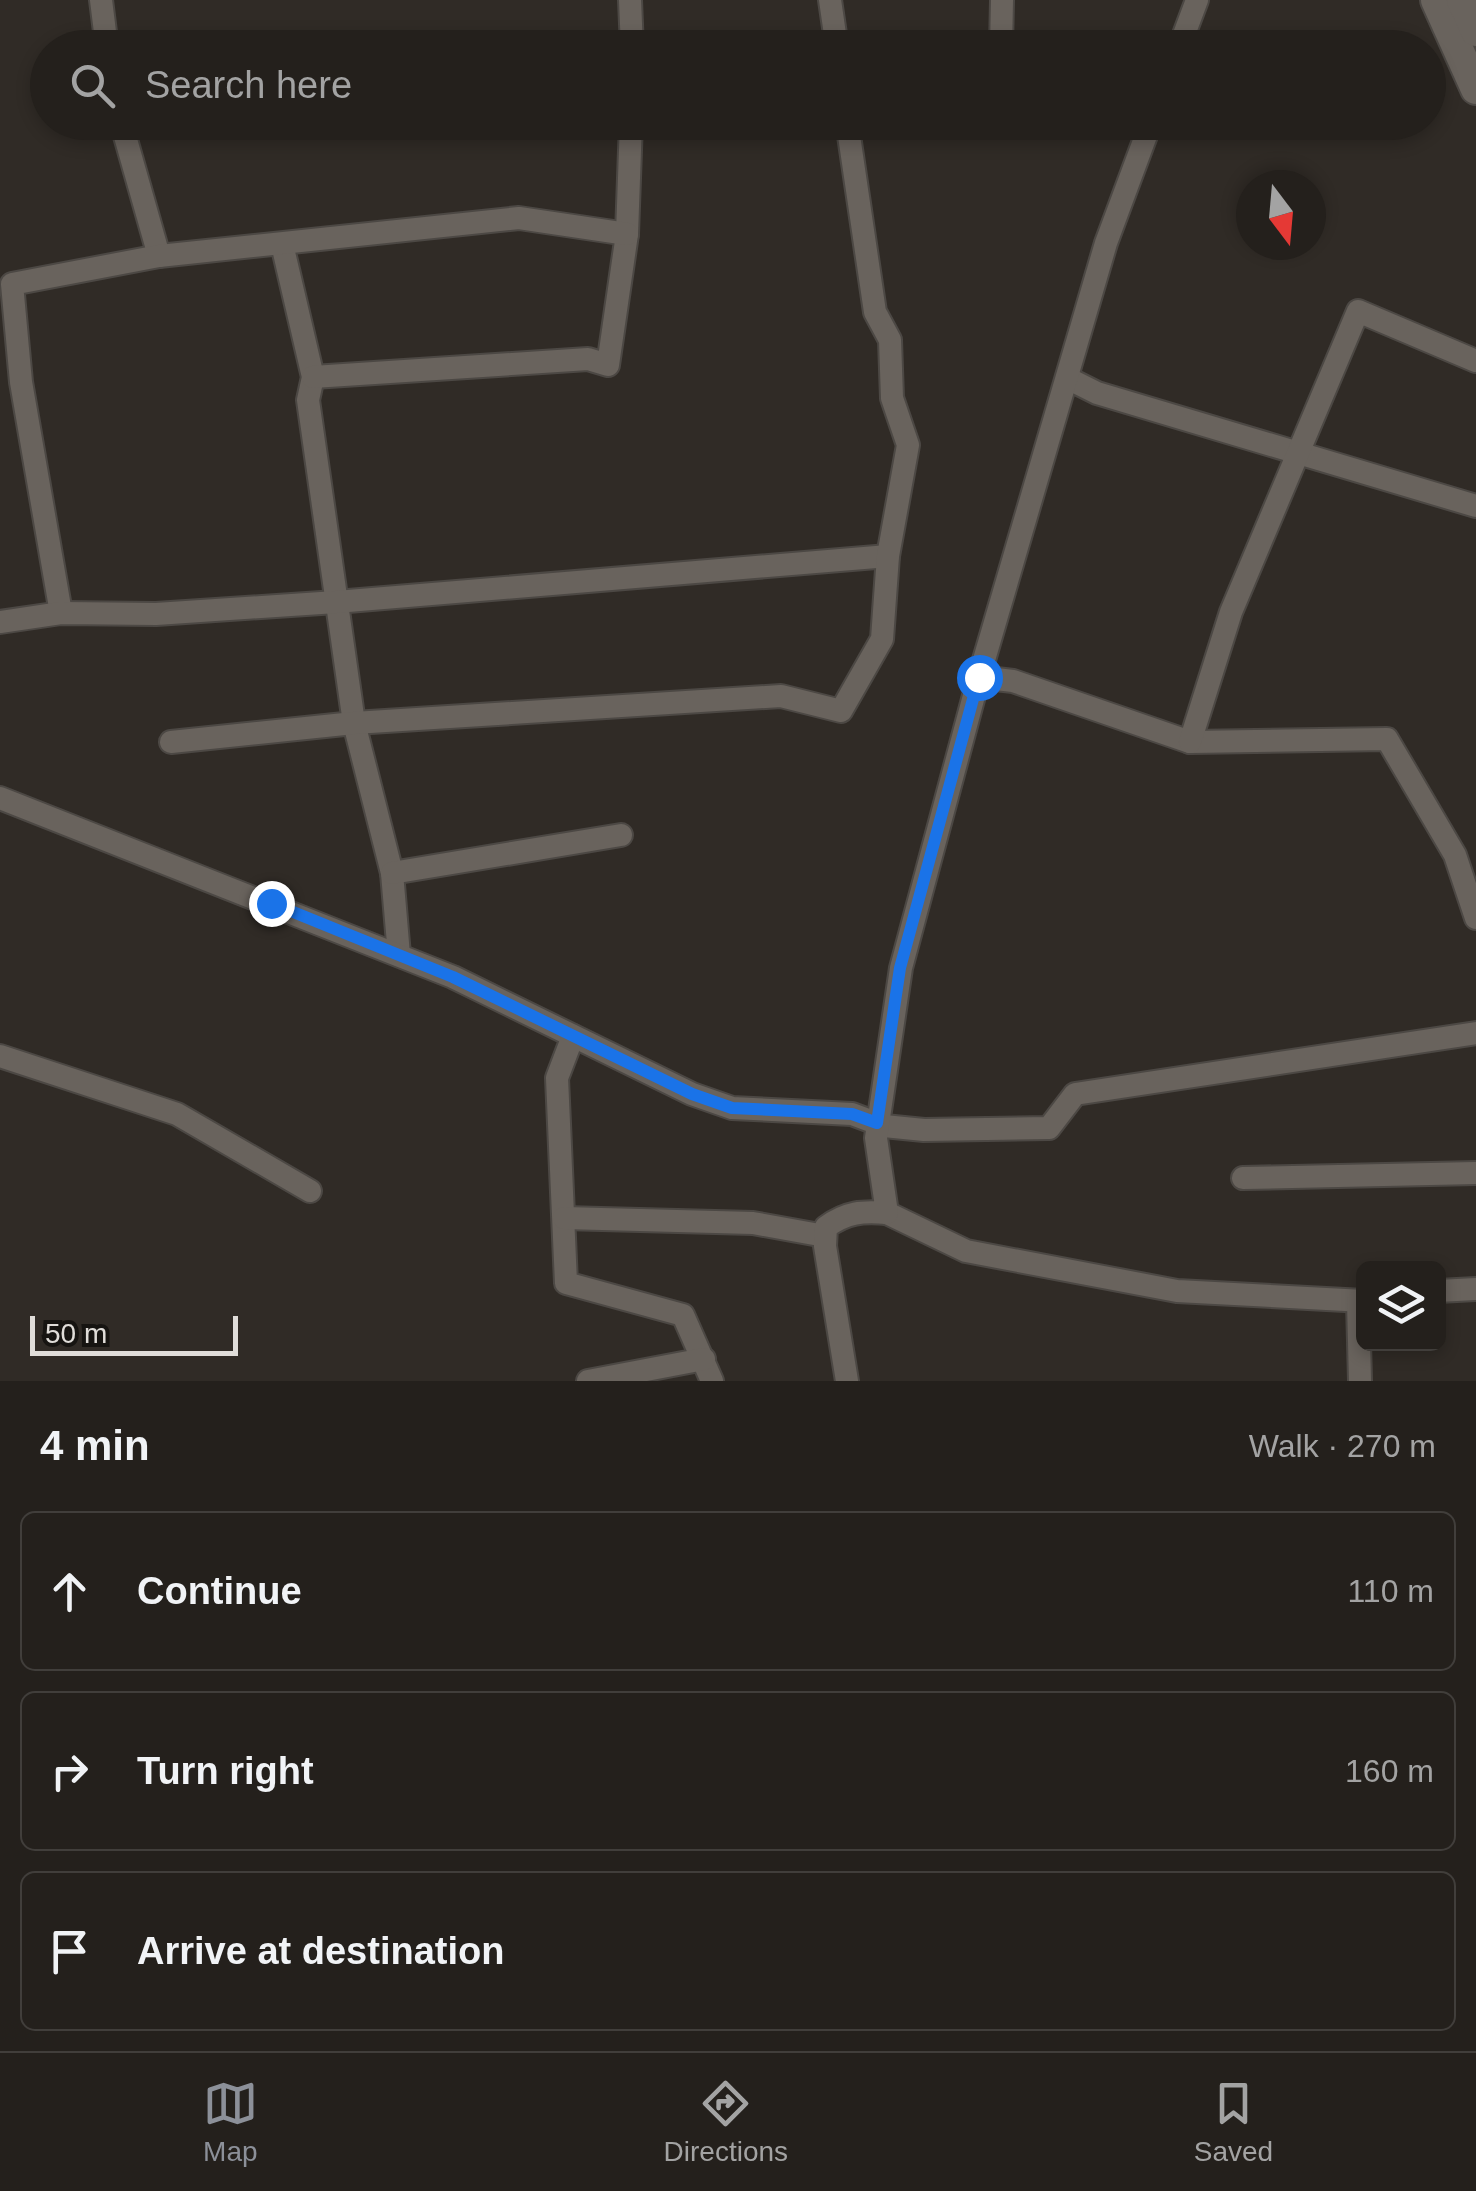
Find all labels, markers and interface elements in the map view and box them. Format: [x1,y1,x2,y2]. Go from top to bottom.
search box [30,30,1446,140]
icon: search [65,58,120,113]
text: Search here [145,64,352,106]
north arrow [1236,170,1326,260]
route start [957,655,1003,701]
route end [249,881,295,927]
map controls [1356,1261,1446,1351]
button: layers [1356,1261,1446,1351]
scale bar [30,1311,238,1356]
text: 50 m [45,1318,107,1349]
text: 4 min [40,1422,150,1469]
text: Walk · 270 m [1249,1428,1436,1464]
icon: ahead [42,1564,97,1619]
text: Continue [137,1570,302,1612]
text: 110 m [1347,1573,1434,1609]
icon: right [42,1744,97,1799]
text: Turn right [137,1750,314,1792]
text: 160 m [1345,1753,1434,1789]
icon: arrive [42,1924,97,1979]
text: Arrive at destination [137,1930,504,1972]
tab: Map [203,2076,258,2168]
tab: Directions [664,2076,788,2168]
tab: Saved [1194,2076,1273,2168]

